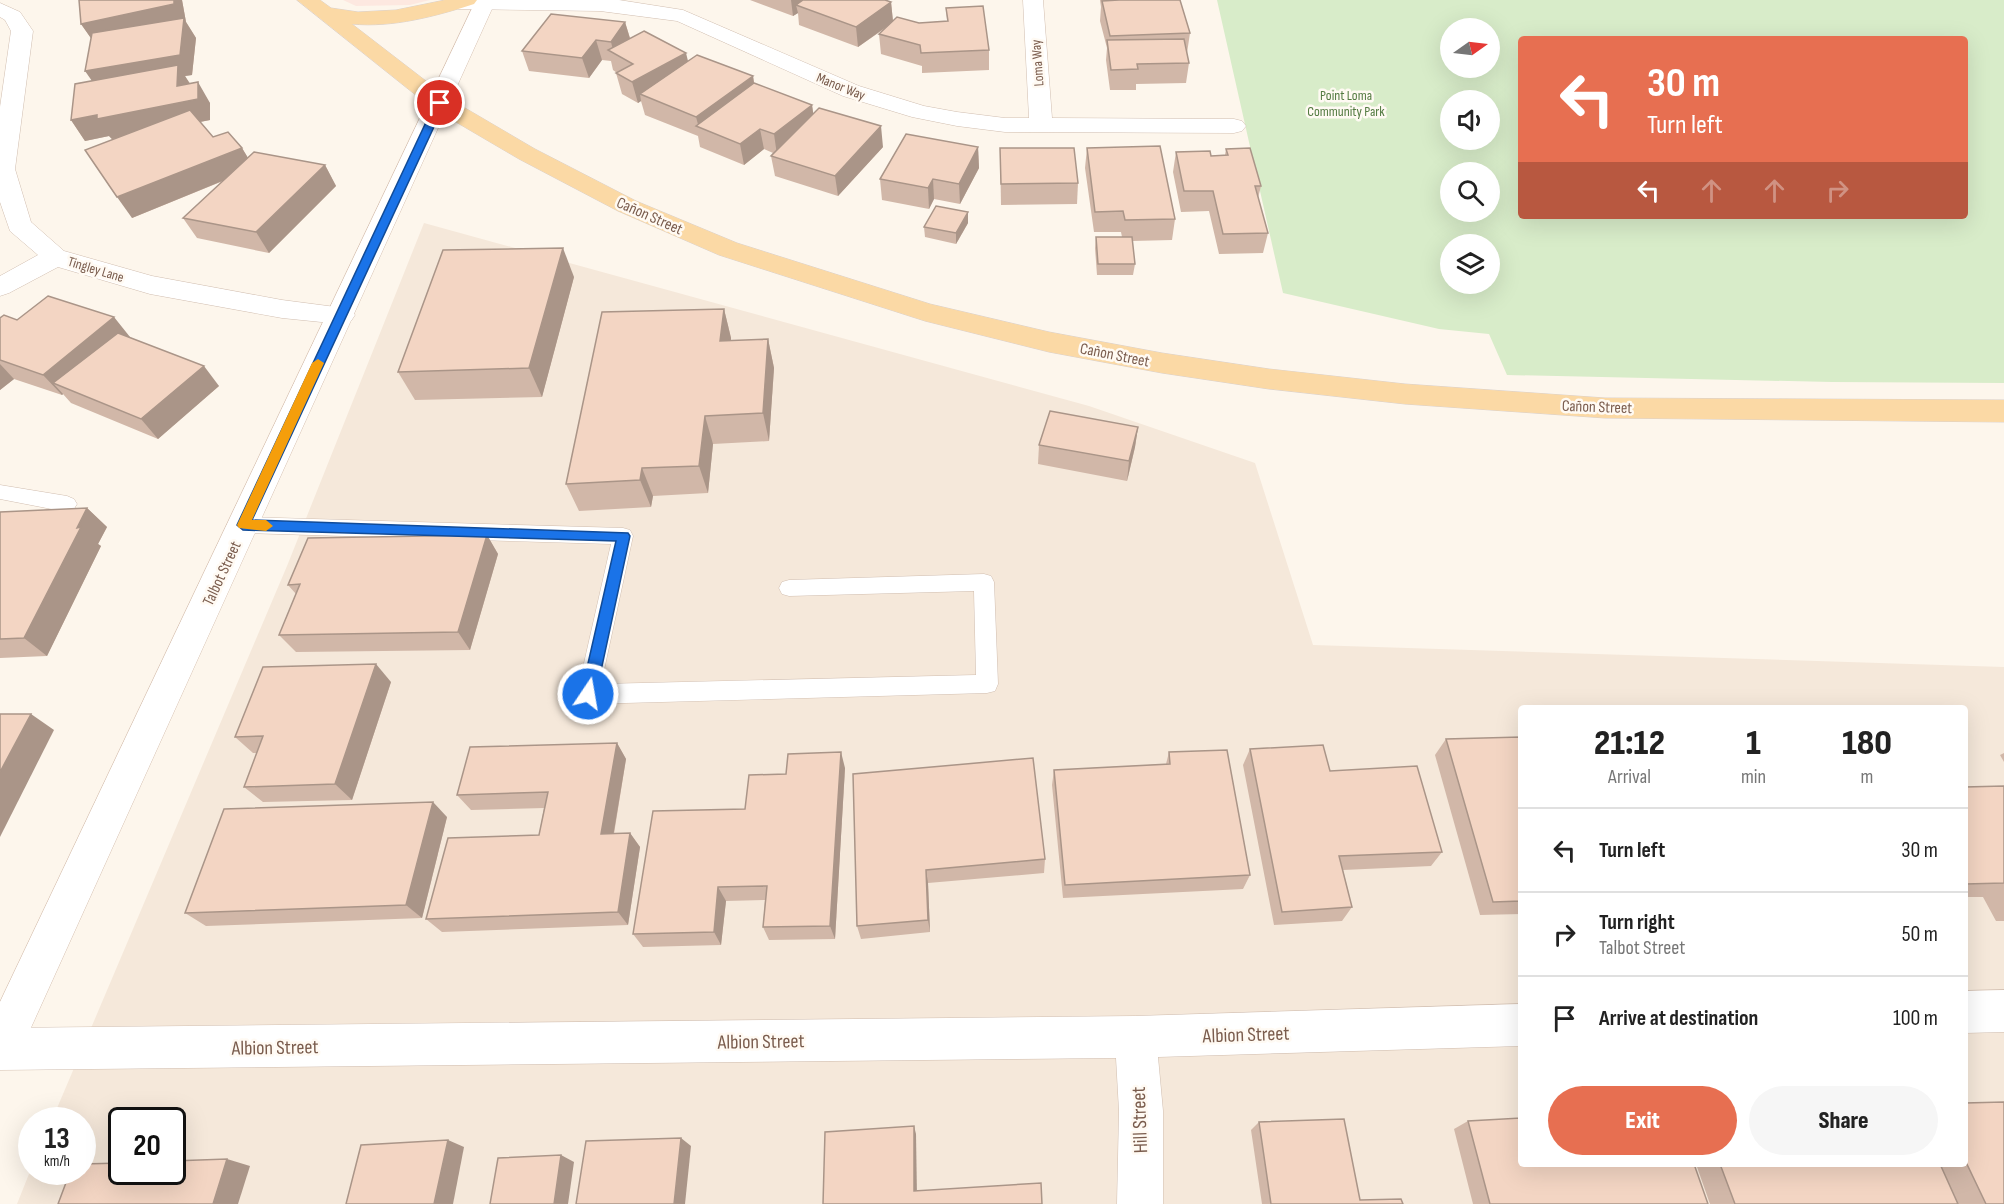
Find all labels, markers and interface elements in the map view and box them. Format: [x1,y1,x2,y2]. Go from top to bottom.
north arrow [1440,18,1500,78]
map controls [1440,18,1500,294]
street label: Loma Way [1027,38,1048,87]
text: 30 m [1647,58,1720,109]
icon: left [1548,60,1626,138]
street label: Manor Way [814,69,868,104]
pin [414,77,465,128]
icon: arrive [423,86,456,119]
park label: Point Loma Community Park [1307,87,1385,120]
button: sound [1440,90,1500,150]
text: Turn left [1647,109,1723,141]
button: search [1440,162,1500,222]
icon: left [1632,174,1665,207]
icon: ahead [1695,174,1728,207]
icon: ahead [1758,174,1791,207]
icon: right [1821,174,1854,207]
street label: Cañon Street [613,193,685,239]
button: layers [1440,234,1500,294]
street label: Tingley Lane [66,253,126,286]
street label: Cañon Street [1078,339,1151,372]
street label: Cañon Street [1561,397,1633,418]
street label: Talbot Street [199,538,246,609]
position arrow [556,662,620,726]
text: 21:12 [1594,722,1665,765]
text: 1 [1746,722,1761,765]
text: 180 [1842,722,1892,765]
text: Arrival [1608,765,1651,789]
text: min [1741,765,1766,789]
text: m [1861,765,1873,789]
icon: left [1548,834,1581,867]
text: Turn left [1599,837,1665,864]
text: 30 m [1901,837,1938,864]
text: Turn right [1599,909,1675,936]
icon: right [1548,918,1581,951]
text: 50 m [1902,921,1938,948]
text: Talbot Street [1599,936,1685,960]
icon: arrive [1548,1002,1581,1035]
text: Arrive at destination [1599,1005,1758,1032]
text: 100 m [1893,1005,1938,1032]
street label: Albion Street [1201,1021,1290,1049]
street label: Albion Street [716,1029,805,1055]
street label: Albion Street [230,1035,319,1061]
street label: Hill Street [1127,1086,1153,1154]
button: Exit [1548,1086,1737,1155]
button: Share [1749,1086,1938,1155]
speed limit sign: 20 [108,1107,186,1185]
text: 13 [44,1121,70,1157]
text: km/h [44,1152,70,1171]

